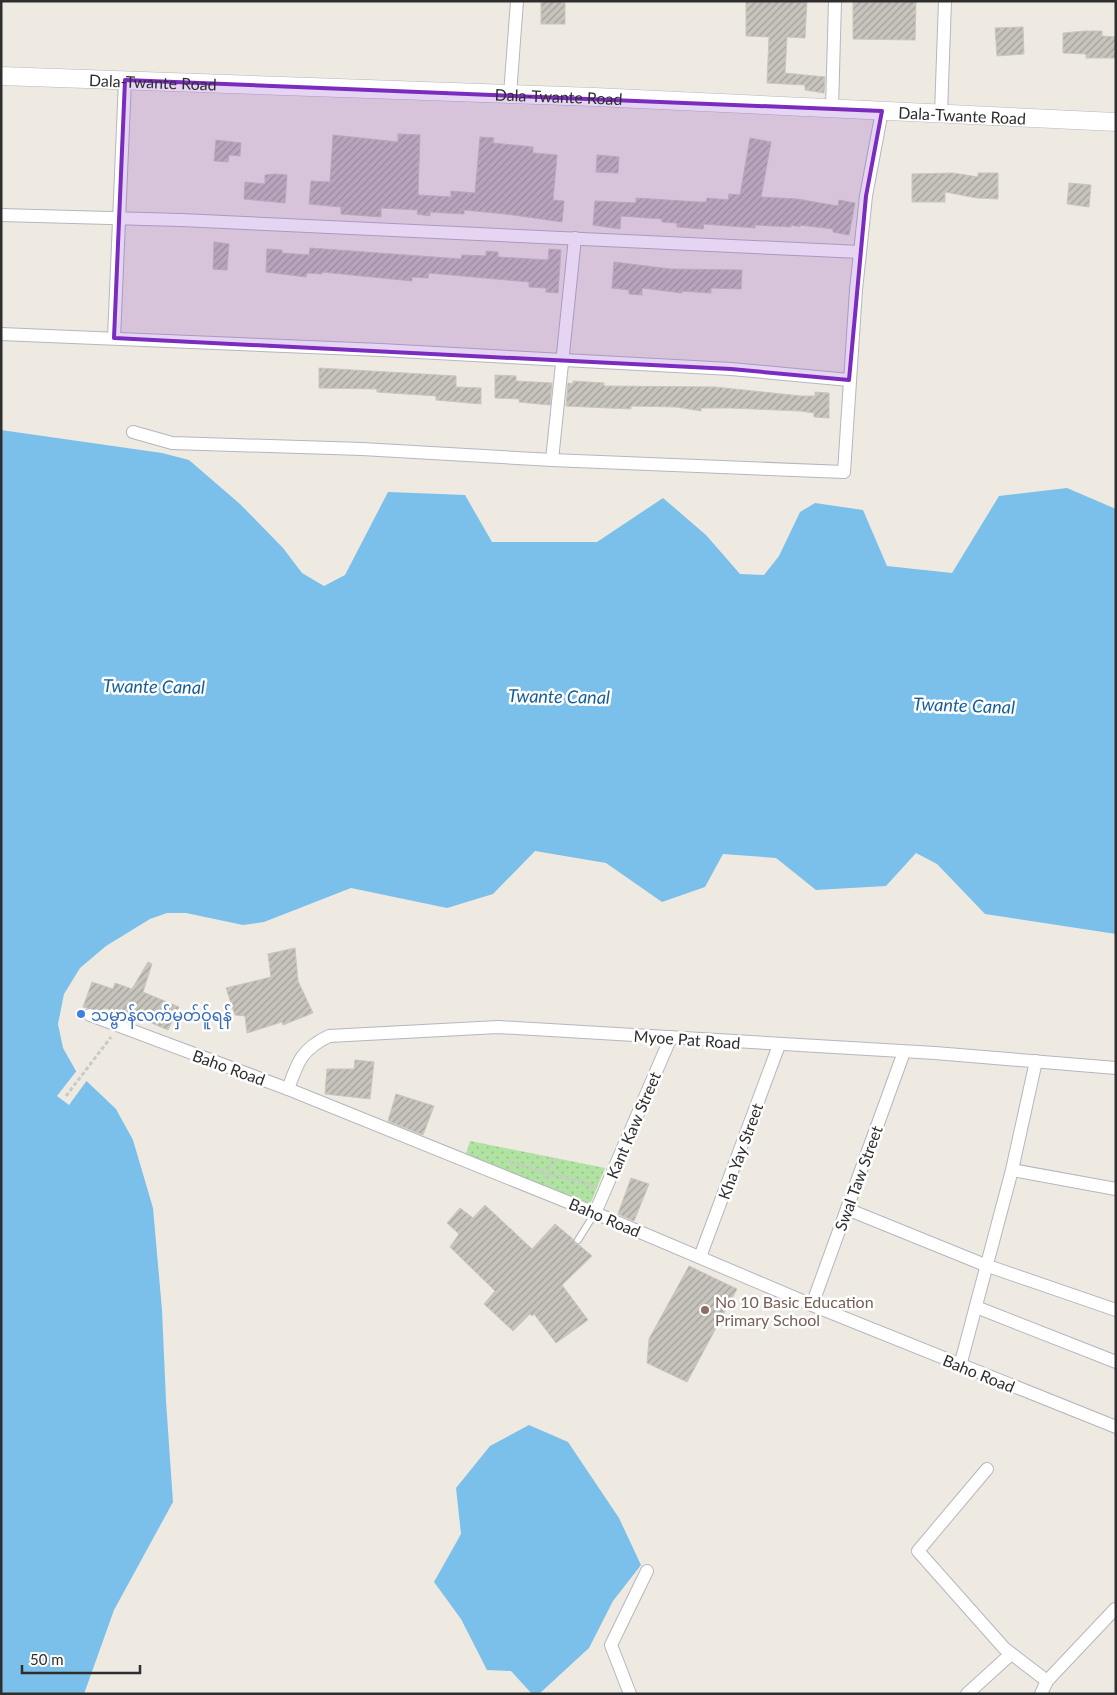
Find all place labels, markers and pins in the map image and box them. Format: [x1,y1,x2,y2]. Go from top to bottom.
place label: သမ္ဗာန်လက်မှတ်ဝ်ူရန် [91,1004,232,1030]
marker: သမ္ဗာန်လက်မှတ်ဝ်ူရန် [75,1008,87,1020]
place label: No 10 Basic Education Primary School [715,1292,874,1329]
marker: No 10 Basic Education Primary School [699,1304,711,1316]

